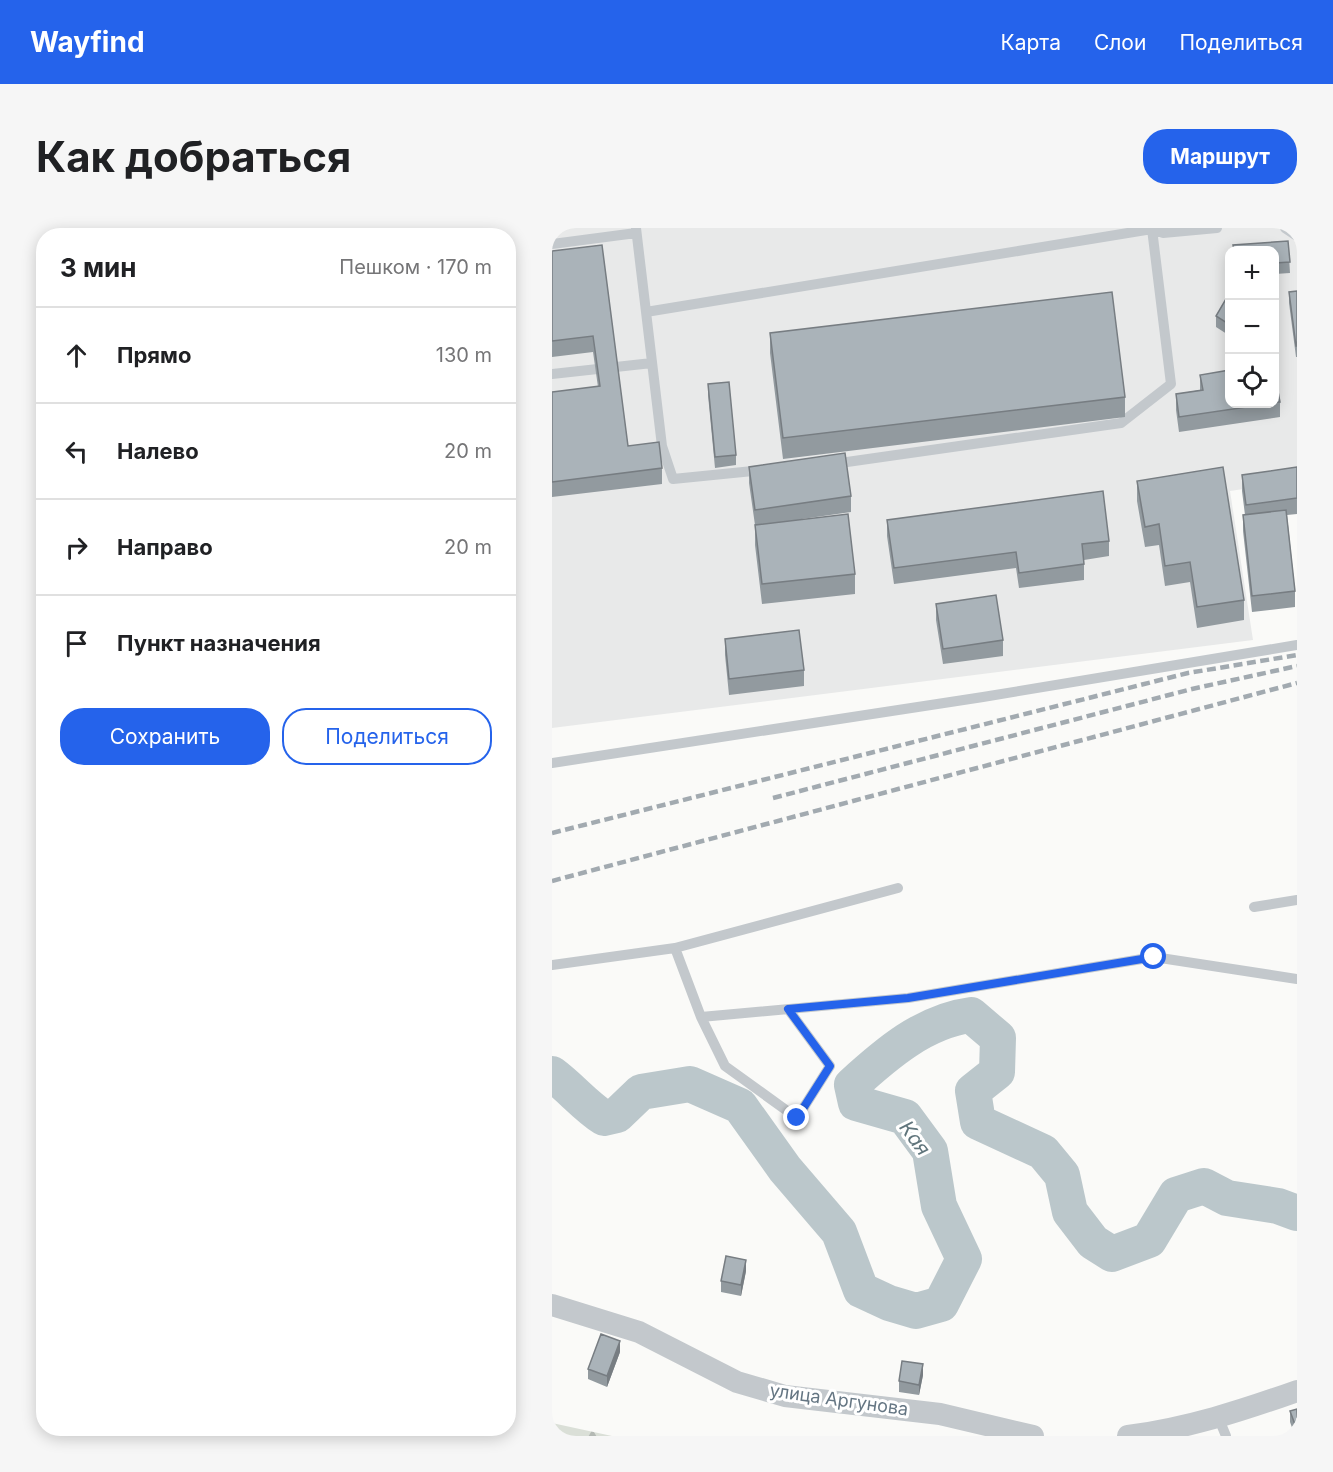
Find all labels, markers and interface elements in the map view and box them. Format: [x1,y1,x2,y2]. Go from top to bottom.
text: Wayfind [30,25,145,59]
text: Карта [1001,30,1061,55]
text: Слои [1094,30,1146,55]
text: Поделиться [1179,30,1303,55]
button: Маршрут [1143,129,1297,184]
text: Как добраться [36,131,351,182]
map controls [1225,246,1279,408]
button: + [1225,246,1279,300]
text: 3 мин [60,252,136,283]
text: Пешком · 170 m [339,255,492,279]
button: − [1225,300,1279,354]
icon: ahead [60,339,93,372]
text: Прямо [117,342,191,368]
text: 130 m [436,343,492,367]
button: locate [1225,354,1279,408]
icon: left [60,435,93,468]
text: Налево [117,438,199,464]
text: 20 m [444,439,492,463]
icon: right [60,531,93,564]
text: Направо [117,534,213,560]
text: 20 m [444,535,492,559]
icon: arrive [60,627,93,660]
text: Пункт назначения [117,630,321,656]
button: Сохранить [60,708,270,765]
button: Поделиться [282,708,492,765]
route start [1140,943,1166,969]
route end [783,1104,809,1130]
water label: Кая [894,1116,936,1160]
street label: улица Аргунова [768,1379,910,1420]

